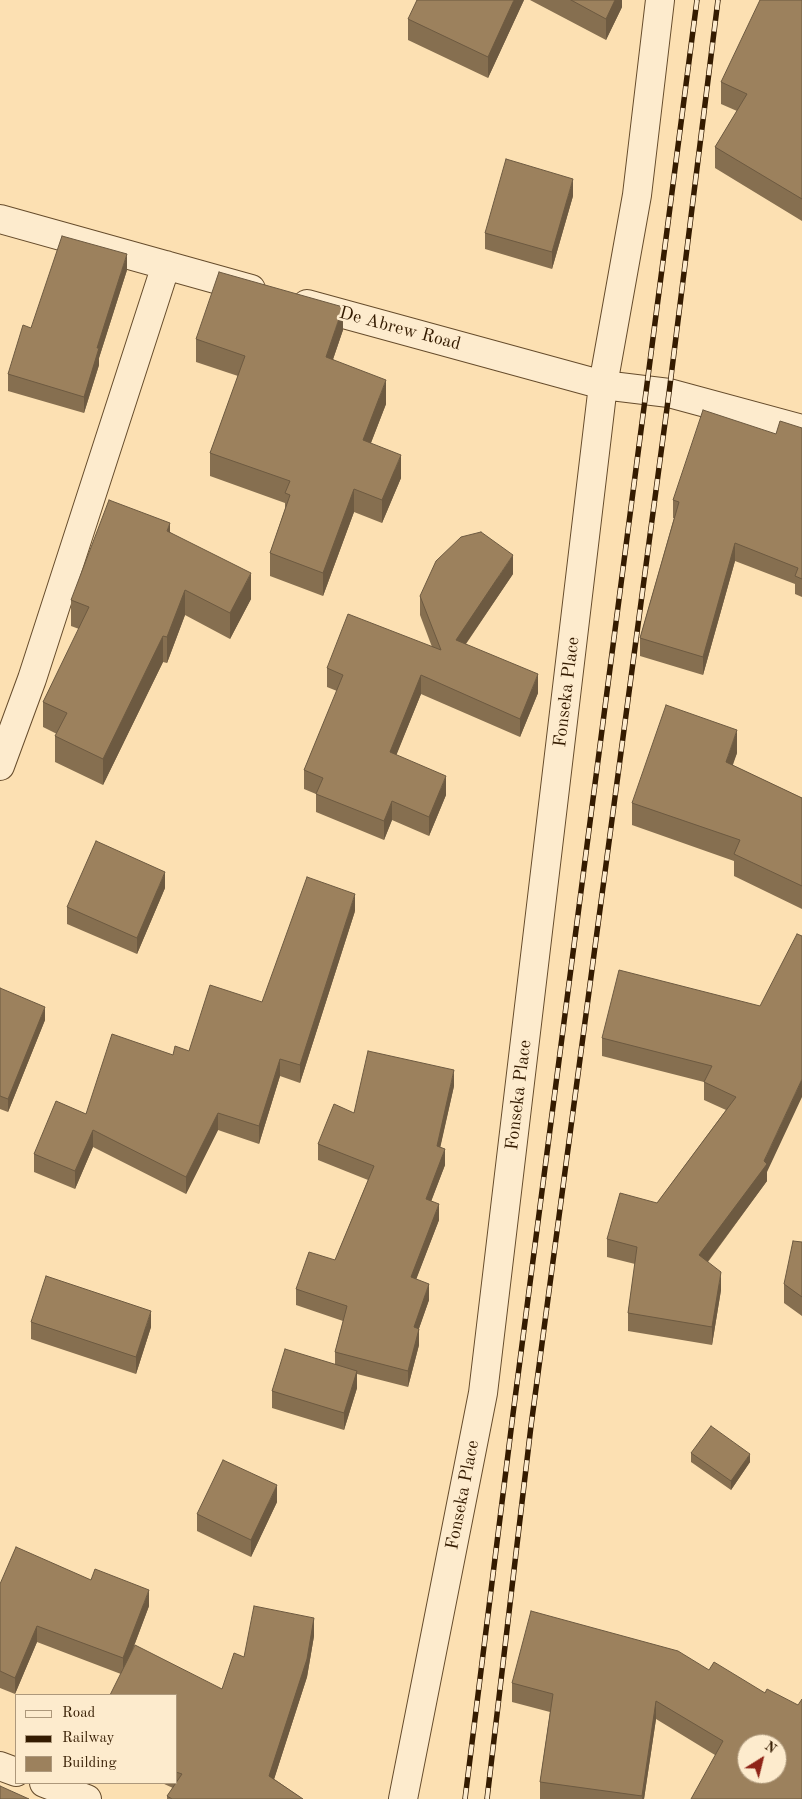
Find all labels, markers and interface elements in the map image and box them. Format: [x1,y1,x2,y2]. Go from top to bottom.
street label: De Abrew Road [337,302,463,356]
street label: Fonseka Place [550,636,584,748]
street label: Fonseka Place [502,1039,536,1151]
street label: Fonseka Place [442,1438,484,1552]
legend [15,1694,178,1784]
text: Road [62,1706,95,1721]
text: Railway [62,1731,115,1746]
north arrow [737,1734,787,1784]
text: N [762,1739,779,1756]
text: Building [62,1756,117,1771]

